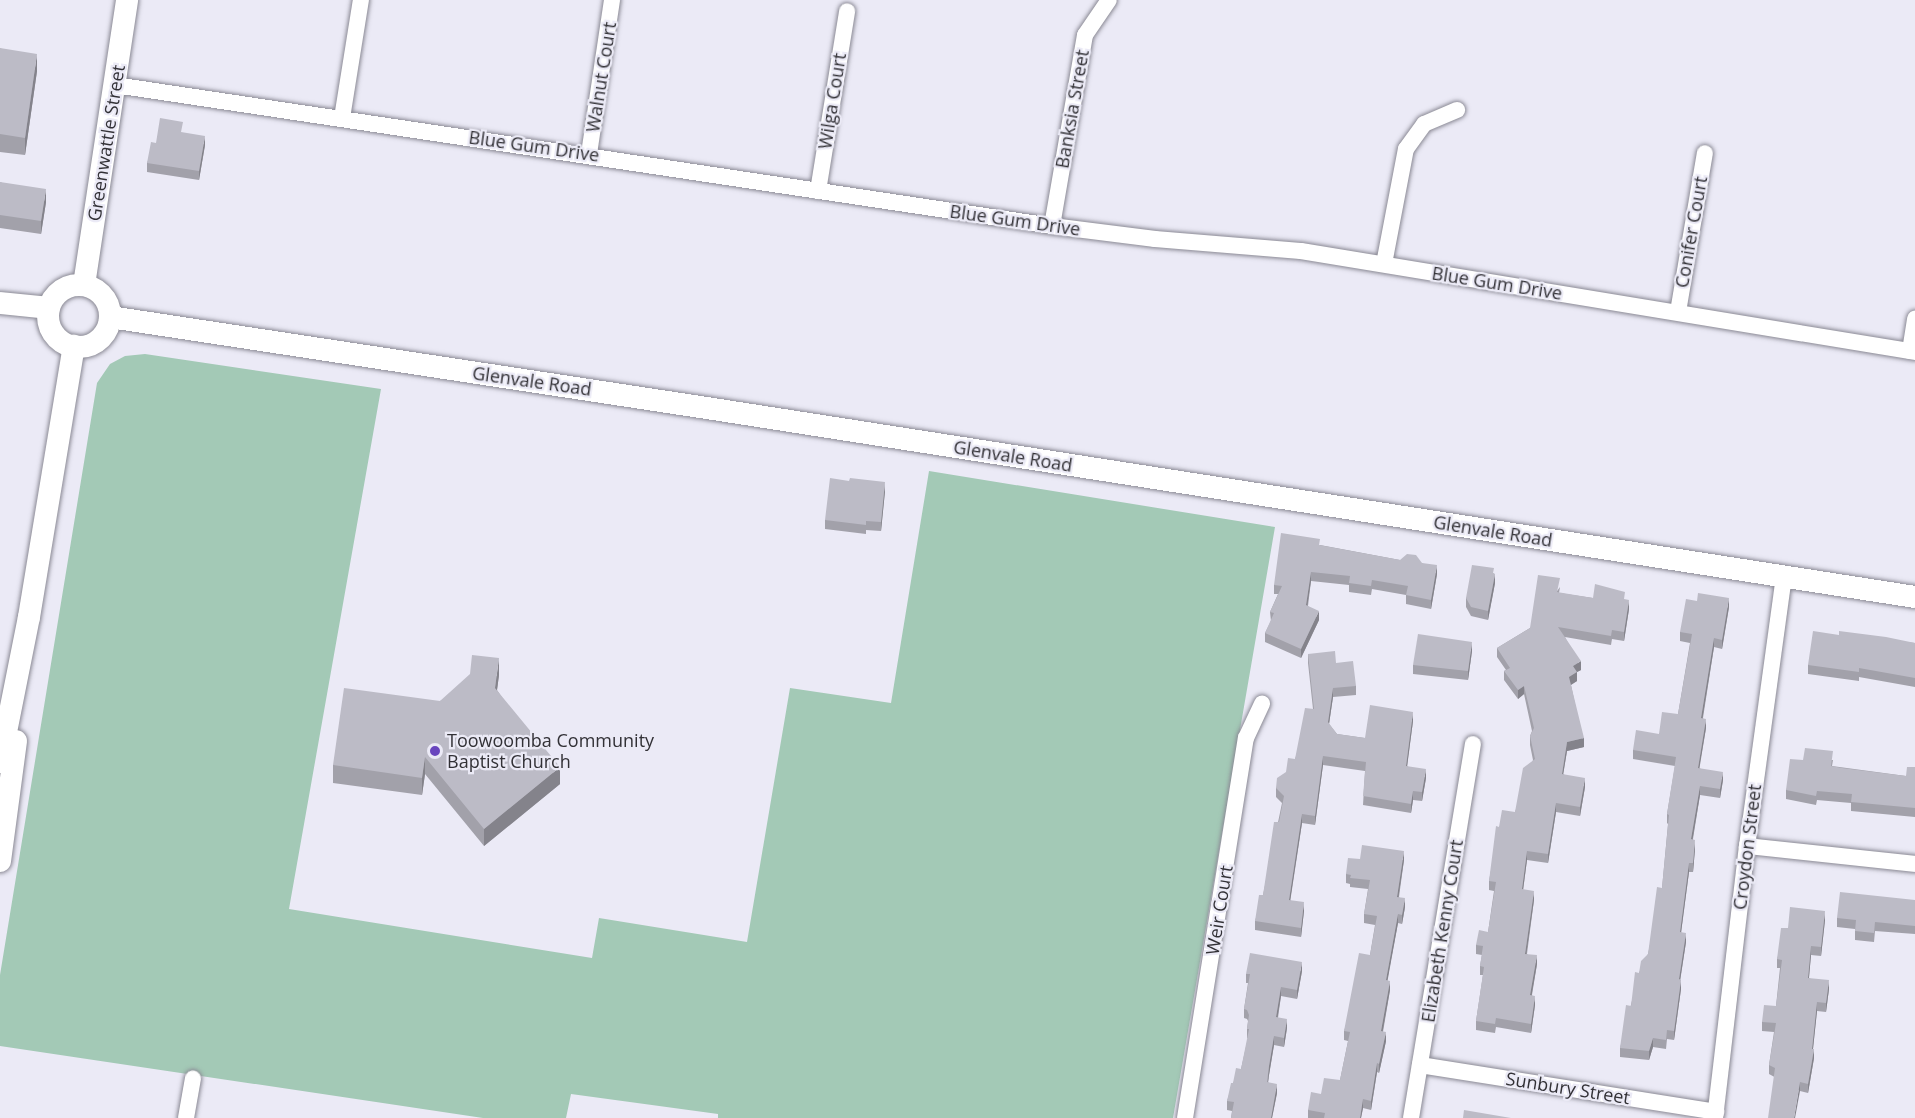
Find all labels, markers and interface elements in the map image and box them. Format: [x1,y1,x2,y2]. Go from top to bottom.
street label: Walnut Court [582,20,620,134]
street label: Banksia Street [1051,48,1093,170]
street label: Wilga Court [814,51,850,151]
street label: Greenwattle Street [83,63,129,223]
street label: Blue Gum Drive [467,126,601,166]
street label: Conifer Court [1671,175,1711,289]
street label: Blue Gum Drive [948,200,1082,240]
street label: Blue Gum Drive [1430,262,1564,304]
street label: Glenvale Road [471,362,593,400]
street label: Glenvale Road [952,436,1074,476]
street label: Glenvale Road [1432,511,1554,551]
place label: Toowoomba Community Baptist Church [447,730,654,772]
marker: Toowoomba Community Baptist Church [428,744,442,758]
street label: Croydon Street [1729,783,1765,911]
street label: Elizabeth Kenny Court [1417,838,1467,1024]
street label: Weir Court [1201,864,1237,956]
street label: Sunbury Street [1504,1068,1632,1108]

